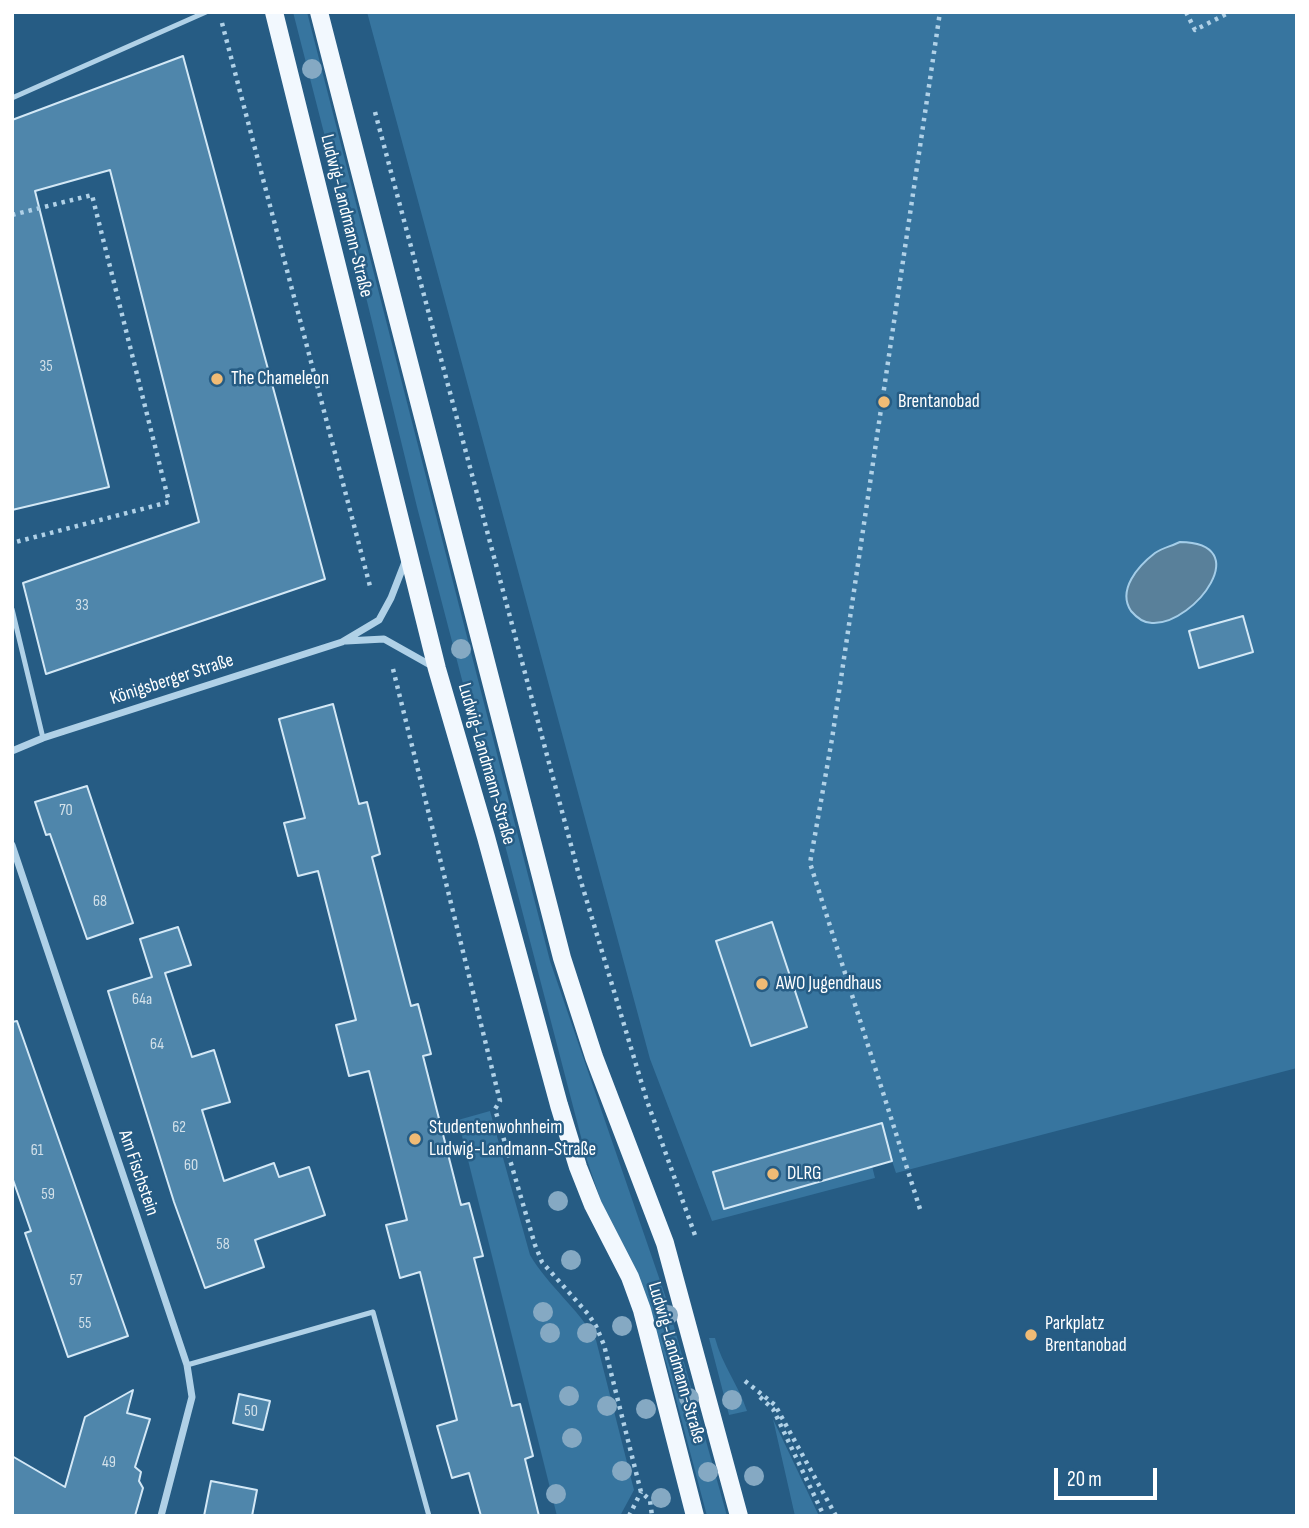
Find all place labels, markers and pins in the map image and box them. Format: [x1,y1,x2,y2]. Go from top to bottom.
place label: The Chameleon [231,368,329,390]
marker: The Chameleon [209,371,225,387]
place label: Brentanobad [898,391,980,413]
marker: Brentanobad [876,394,892,410]
place label: AWO Jugendhaus [776,973,882,995]
marker: AWO Jugendhaus [754,976,770,992]
place label: Studentenwohnheim Ludwig-Landmann-Straße [429,1117,596,1161]
marker: Studentenwohnheim Ludwig-Landmann-Straße [407,1131,423,1147]
place label: DLRG [787,1163,822,1185]
marker: DLRG [765,1166,781,1182]
place label: Parkplatz Brentanobad [1045,1313,1127,1357]
marker: Parkplatz Brentanobad [1023,1327,1039,1343]

